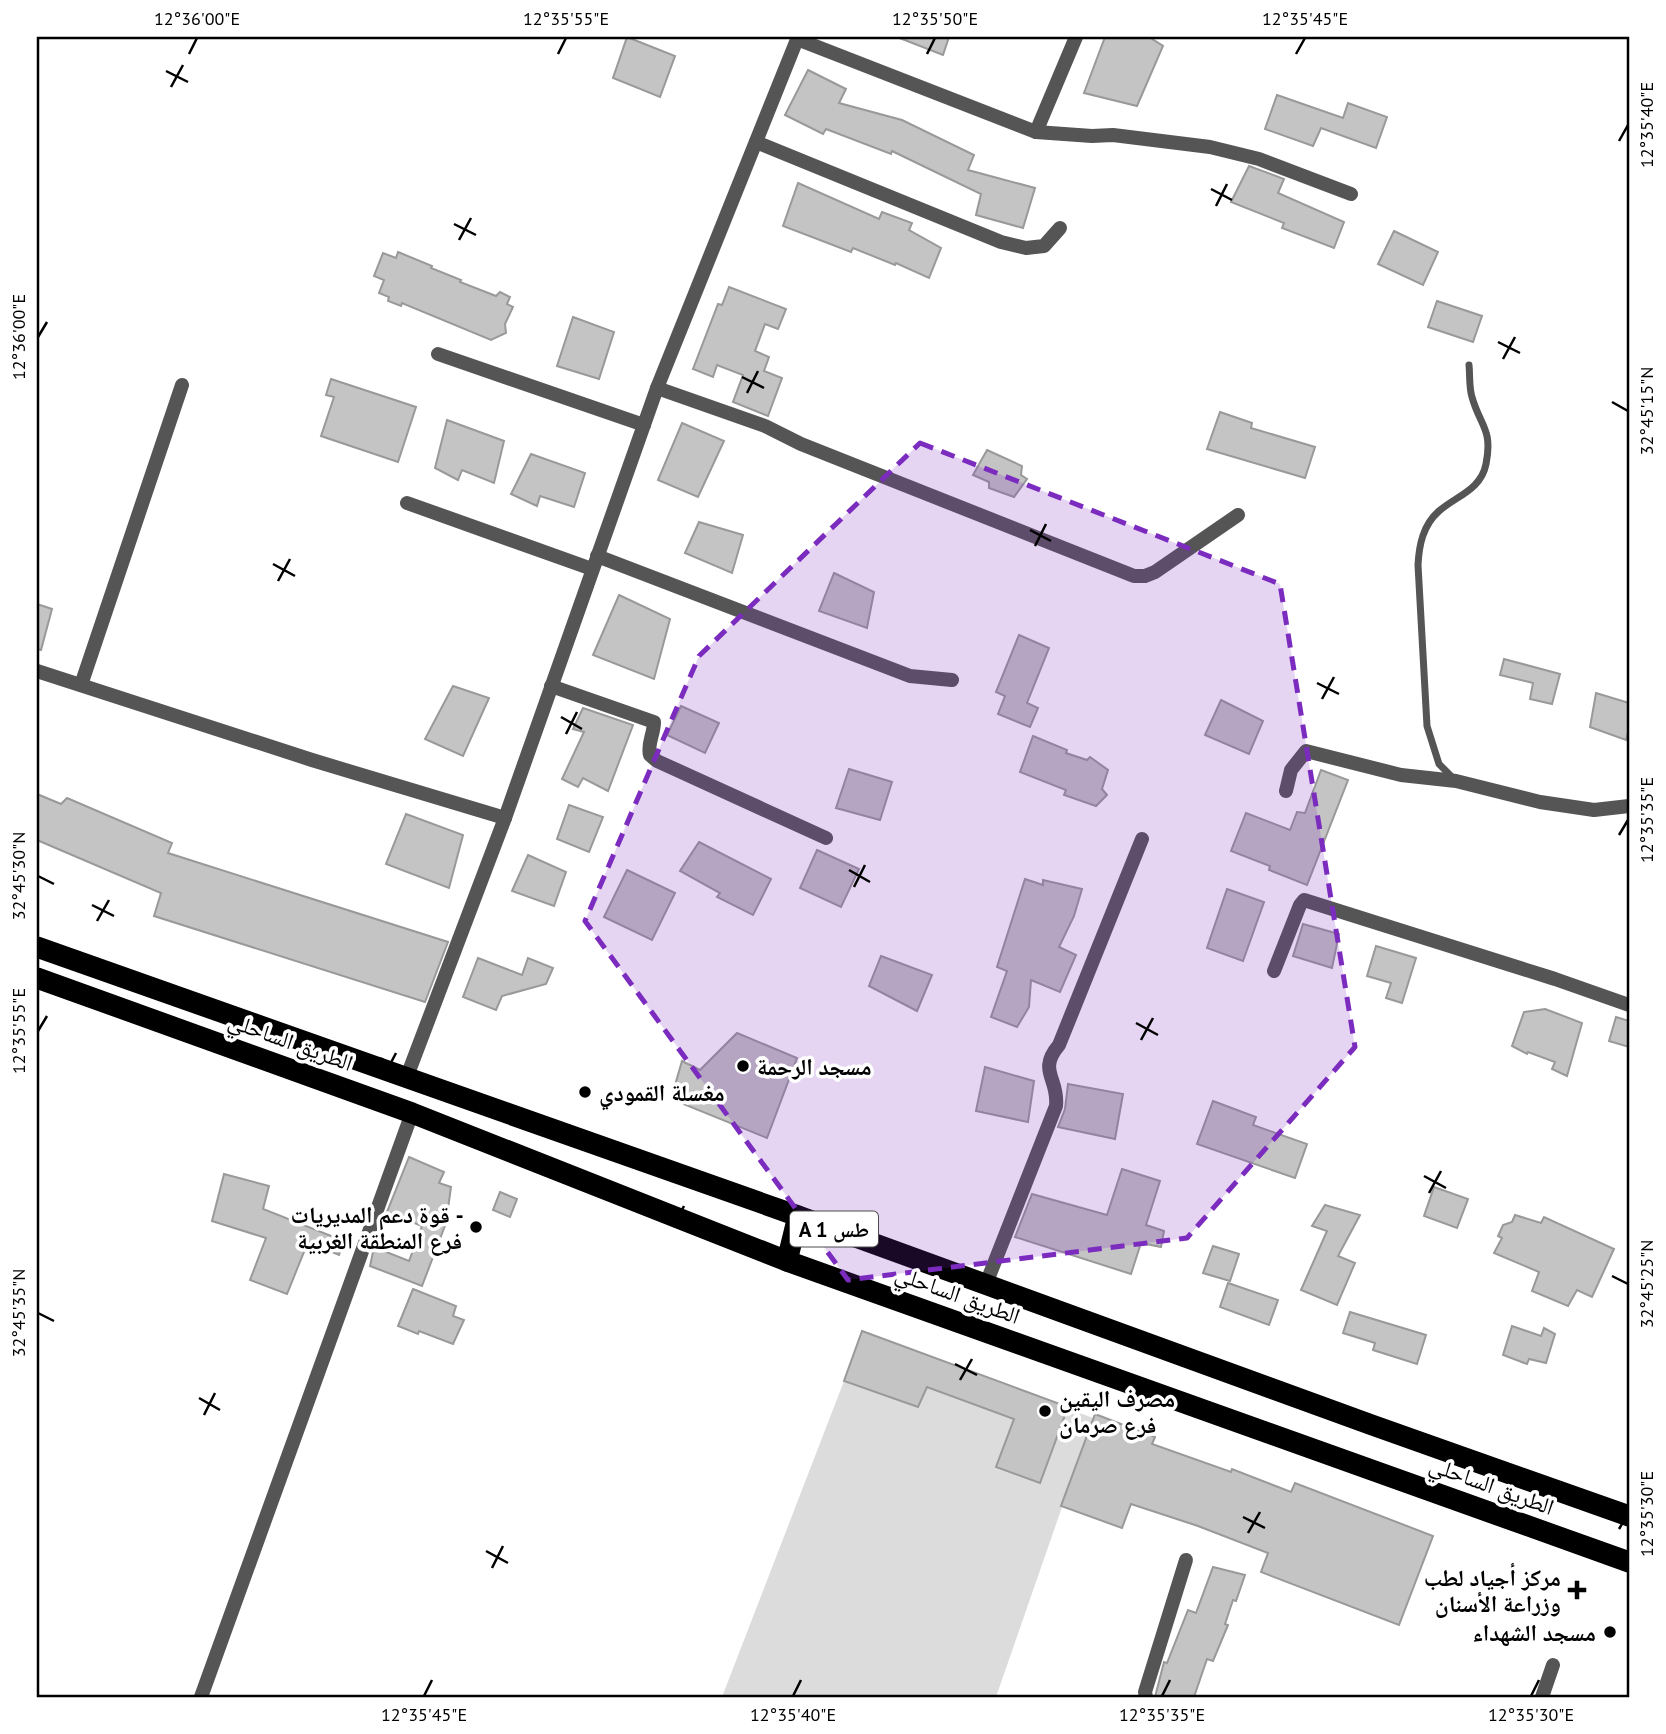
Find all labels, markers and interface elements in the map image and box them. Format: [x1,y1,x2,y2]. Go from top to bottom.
text: 12°36'00"E [154,7,240,30]
text: 12°35'55"E [523,7,609,30]
text: 12°35'50"E [892,7,978,30]
text: 12°35'45"E [1262,7,1348,30]
text: 12°35'40"E [1635,82,1658,168]
text: 12°36'00"E [7,294,30,380]
text: 32°45'15"N [1635,367,1658,455]
text: 12°35'35"E [1635,777,1658,863]
text: 32°45'30"N [7,832,30,920]
text: 12°35'55"E [7,988,30,1074]
street label: الطريق الساحلي [223,1005,357,1081]
place label: مسجد الرحمة [757,1052,872,1081]
marker: مسجد الرحمة [735,1058,751,1074]
place label: مغسلة القمودي [599,1078,725,1111]
marker: مغسلة القمودي [577,1084,593,1100]
place label: قوة دعم المديريات - فرع المنطقة الغربية [290,1200,464,1256]
road number: A 1 طس [790,1212,878,1246]
marker: قوة دعم المديريات - فرع المنطقة الغربية [468,1219,484,1235]
text: 32°45'25"N [1635,1240,1658,1328]
street label: الطريق الساحلي [890,1258,1024,1334]
text: 32°45'35"N [7,1269,30,1357]
place label: مصرف اليقين فرع صرمان [1059,1384,1175,1440]
marker: مصرف اليقين فرع صرمان [1037,1403,1053,1419]
street label: الطريق الساحلي [1424,1449,1558,1525]
text: 12°35'30"E [1635,1471,1658,1557]
place label: مركز أجياد لطب وزراعة الأسنان [1424,1562,1561,1618]
marker: مركز أجياد لطب وزراعة الأسنان [1567,1580,1587,1600]
place label: مسجد الشهداء [1472,1618,1596,1647]
marker: مسجد الشهداء [1602,1624,1618,1640]
text: 12°35'45"E [381,1703,467,1726]
text: 12°35'40"E [750,1703,836,1726]
text: 12°35'35"E [1119,1703,1205,1726]
text: 12°35'30"E [1488,1703,1574,1726]

